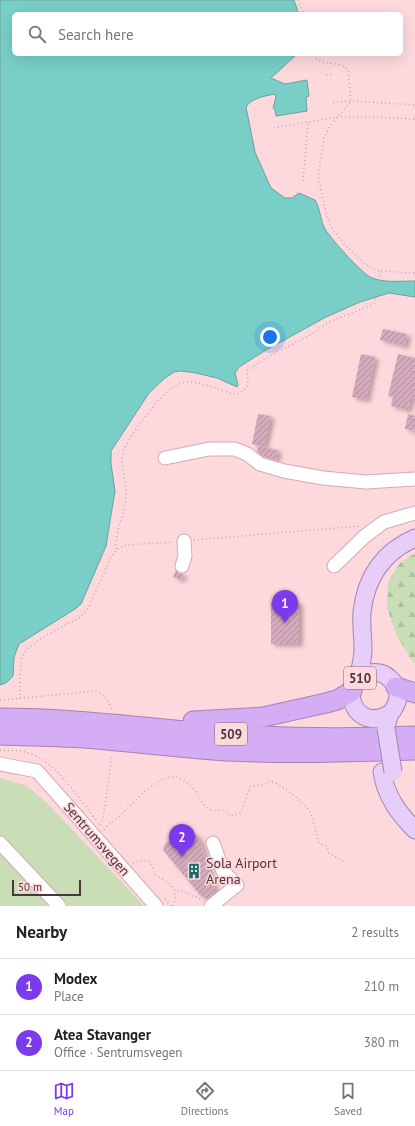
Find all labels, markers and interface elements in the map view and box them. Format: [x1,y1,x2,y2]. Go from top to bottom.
search box [12,12,403,56]
icon: search [26,23,48,45]
text: Search here [58,25,134,44]
your location [260,327,280,347]
pin: 1 [272,590,298,623]
road number: 510 [344,667,376,689]
road number: 509 [215,723,247,745]
street label: Sentrumsvegen [60,798,134,880]
pin: 2 [169,824,195,857]
place label: Sola Airport Arena [206,854,277,888]
building icon: Sola Airport Arena [185,862,203,880]
scale bar [12,878,81,897]
text: 50 m [18,880,42,894]
text: Nearby [16,921,67,943]
text: 2 results [351,924,399,941]
text: Modex [54,969,97,988]
text: 1 [25,978,33,995]
text: 210 m [364,978,399,995]
text: Place [54,988,84,1005]
text: Atea Stavanger [54,1025,151,1044]
text: 2 [25,1034,33,1051]
text: 380 m [364,1034,399,1051]
text: Office · Sentrumsvegen [54,1044,182,1061]
tab: Map [53,1080,75,1118]
tab: Directions [181,1080,228,1118]
tab: Saved [334,1080,362,1118]

